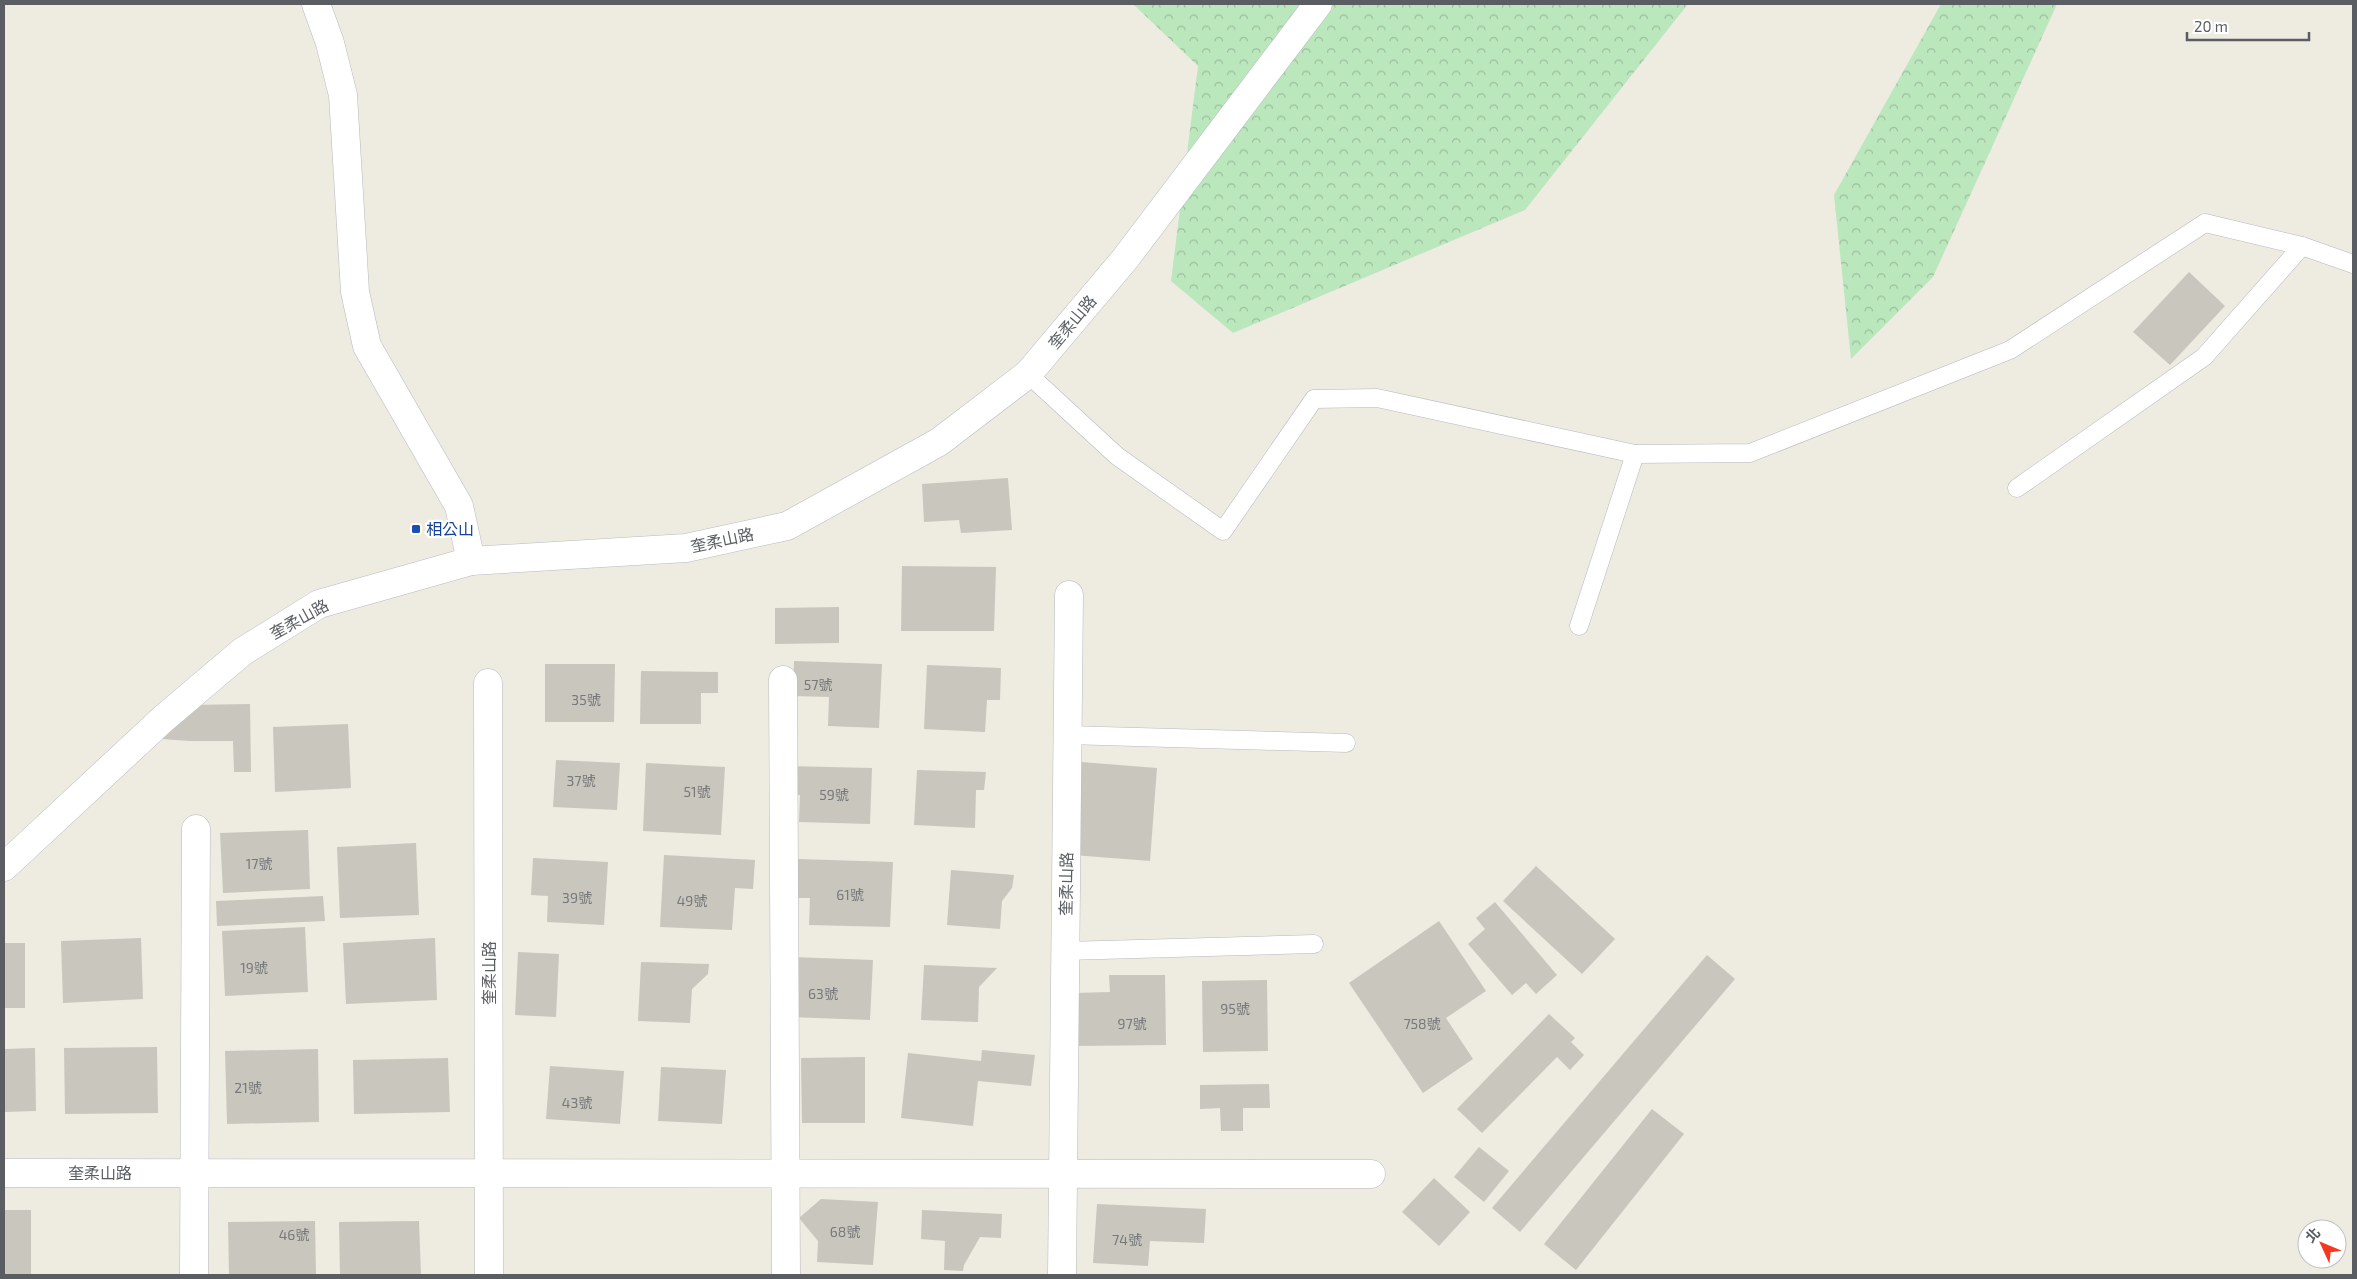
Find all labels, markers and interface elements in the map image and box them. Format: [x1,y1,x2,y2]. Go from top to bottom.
scale bar [2187,10,2310,42]
text: 20 m [2194,17,2228,35]
street label: 奎柔山路 [1044,291,1099,352]
place label: 相公山 [426,519,474,538]
marker: 相公山 [410,523,422,535]
street label: 奎柔山路 [689,524,755,555]
street label: 奎柔山路 [266,595,331,642]
house number: 57號 [804,676,832,693]
house number: 35號 [571,691,601,708]
house number: 37號 [567,772,595,789]
house number: 51號 [683,783,711,800]
house number: 59號 [819,786,849,803]
street label: 奎柔山路 [1055,852,1076,916]
house number: 17號 [246,855,272,872]
house number: 61號 [836,886,864,903]
house number: 39號 [562,889,592,906]
house number: 49號 [677,892,707,909]
street label: 奎柔山路 [479,941,498,1005]
house number: 19號 [240,959,268,976]
house number: 63號 [808,985,838,1002]
house number: 95號 [1220,1000,1250,1017]
house number: 97號 [1117,1015,1147,1032]
house number: 758號 [1403,1015,1441,1032]
house number: 21號 [234,1079,262,1096]
house number: 43號 [562,1094,592,1111]
street label: 奎柔山路 [68,1163,132,1182]
north arrow [2297,1219,2347,1269]
house number: 68號 [830,1223,860,1240]
text: 北 [2301,1224,2323,1246]
house number: 46號 [279,1226,309,1243]
house number: 74號 [1112,1231,1142,1248]

